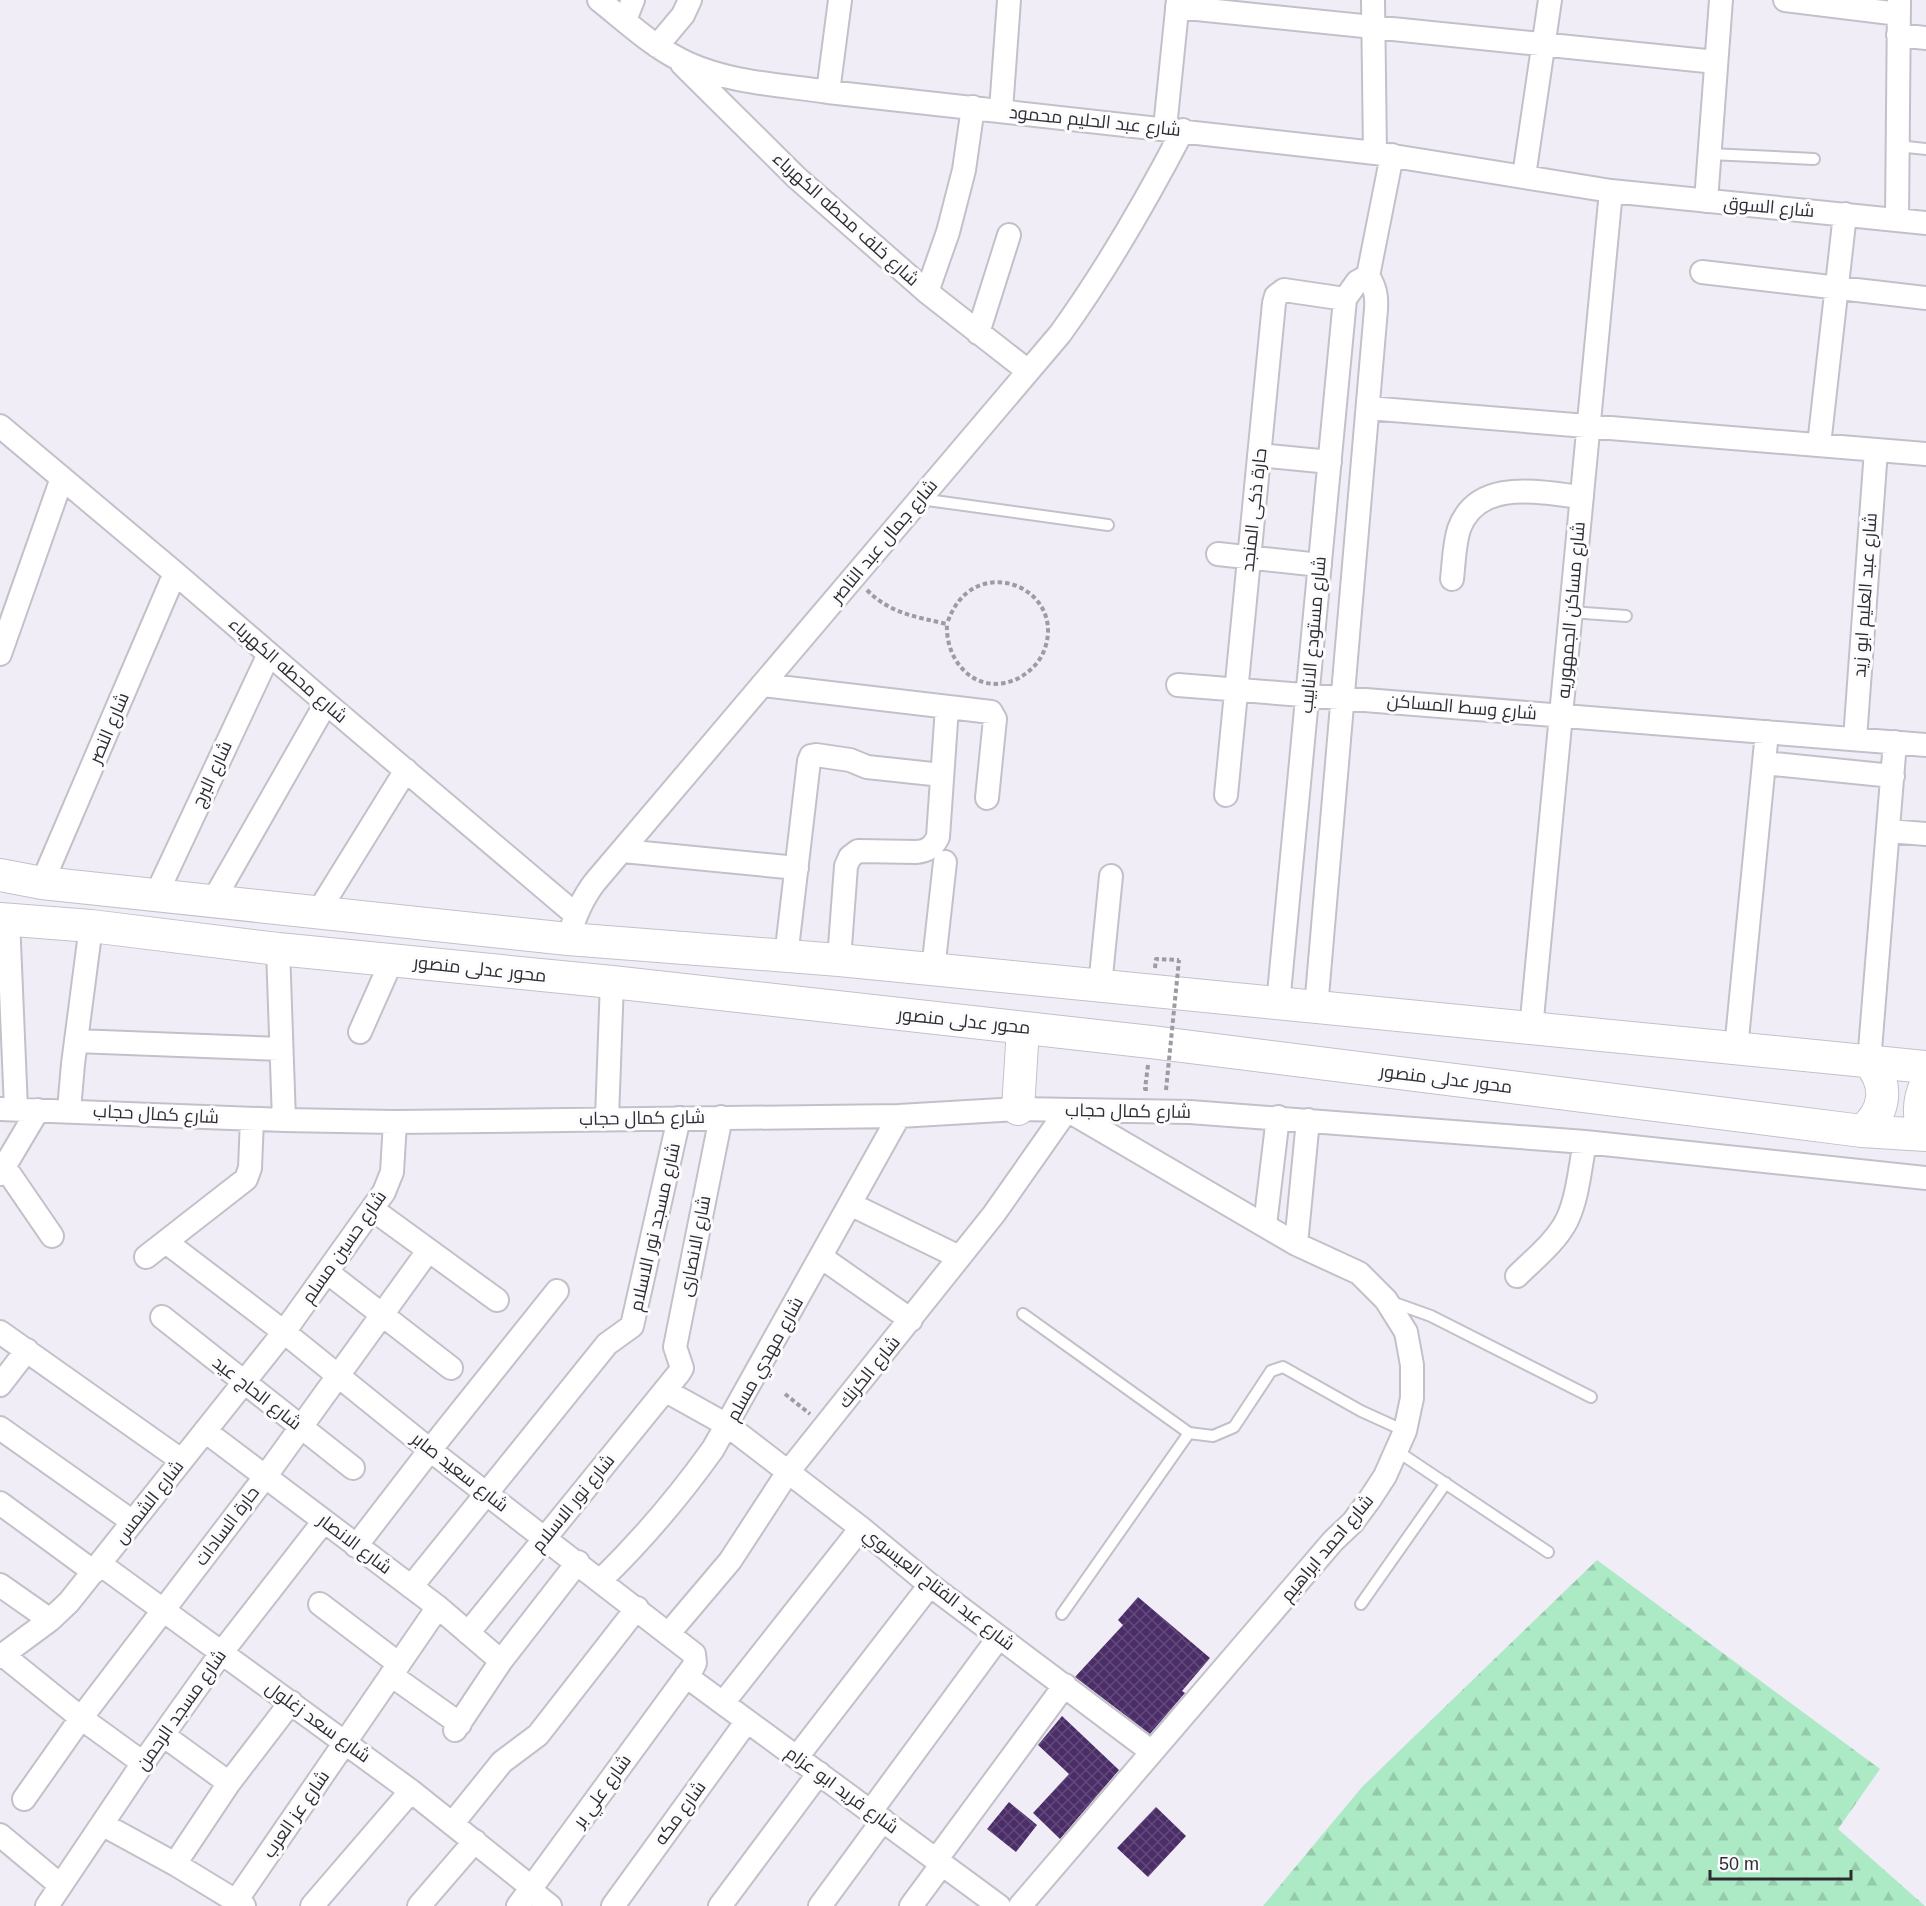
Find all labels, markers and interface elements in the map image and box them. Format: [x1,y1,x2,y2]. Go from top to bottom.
street label: شارع عبد الحليم محمود [1008,102,1182,142]
street label: شارع خلف محطه الكهرباء [768,148,923,291]
street label: شارع السوق [1723,193,1815,223]
street label: حارة ذكى المنجد [1238,447,1271,573]
street label: شارع جمال عبد الناصر [826,475,943,609]
street label: شارع عبد العليم ابو زيد [1849,512,1883,678]
street label: شارع مساكن الجمهوريه [1553,521,1591,699]
street label: شارع مستودع الانابيب [1296,556,1332,715]
street label: شارع محطه الكهرباء [224,613,351,728]
street label: شارع النصر [85,690,135,768]
street label: شارع وسط المساكن [1386,690,1538,726]
street label: شارع البرج [188,738,238,811]
street label: محور عدلى منصور [411,952,547,987]
street label: محور عدلى منصور [895,1004,1031,1039]
street label: محور عدلى منصور [1377,1061,1513,1098]
street label: شارع كمال حجاب [1065,1100,1191,1124]
street label: شارع كمال حجاب [92,1101,219,1129]
street label: شارع كمال حجاب [579,1107,705,1131]
street label: شارع مسجد نور الاسلام [626,1141,686,1313]
street label: شارع حسين مسلم [298,1187,392,1308]
street label: شارع الانصارى [675,1194,717,1299]
street label: شارع مهدي مسلم [723,1294,811,1426]
street label: شارع الكرنك [834,1332,906,1413]
street label: شارع الحاج عيد [208,1352,305,1435]
street label: شارع سعيد صابر [406,1428,512,1517]
street label: شارع نور الاسلام [528,1450,620,1557]
street label: شارع الشمس [110,1457,189,1549]
street label: حارة السادات [191,1482,264,1570]
street label: شارع احمد ابراهيم [1277,1491,1379,1607]
street label: شارع الانصار [312,1509,396,1580]
street label: شارع عبد الفتاح العيسوي [857,1524,1019,1657]
street label: شارع مسجد الرحمن [132,1646,232,1775]
street label: شارع سعد زغلول [261,1677,374,1768]
street label: شارع فريد ابو عزام [781,1742,902,1839]
street label: شارع علي بر [568,1751,638,1834]
street label: شارع عز العرب [259,1767,335,1863]
street label: شارع مكه [650,1777,711,1850]
scale bar [1710,1843,1851,1881]
text: 50 m [1719,1854,1759,1874]

